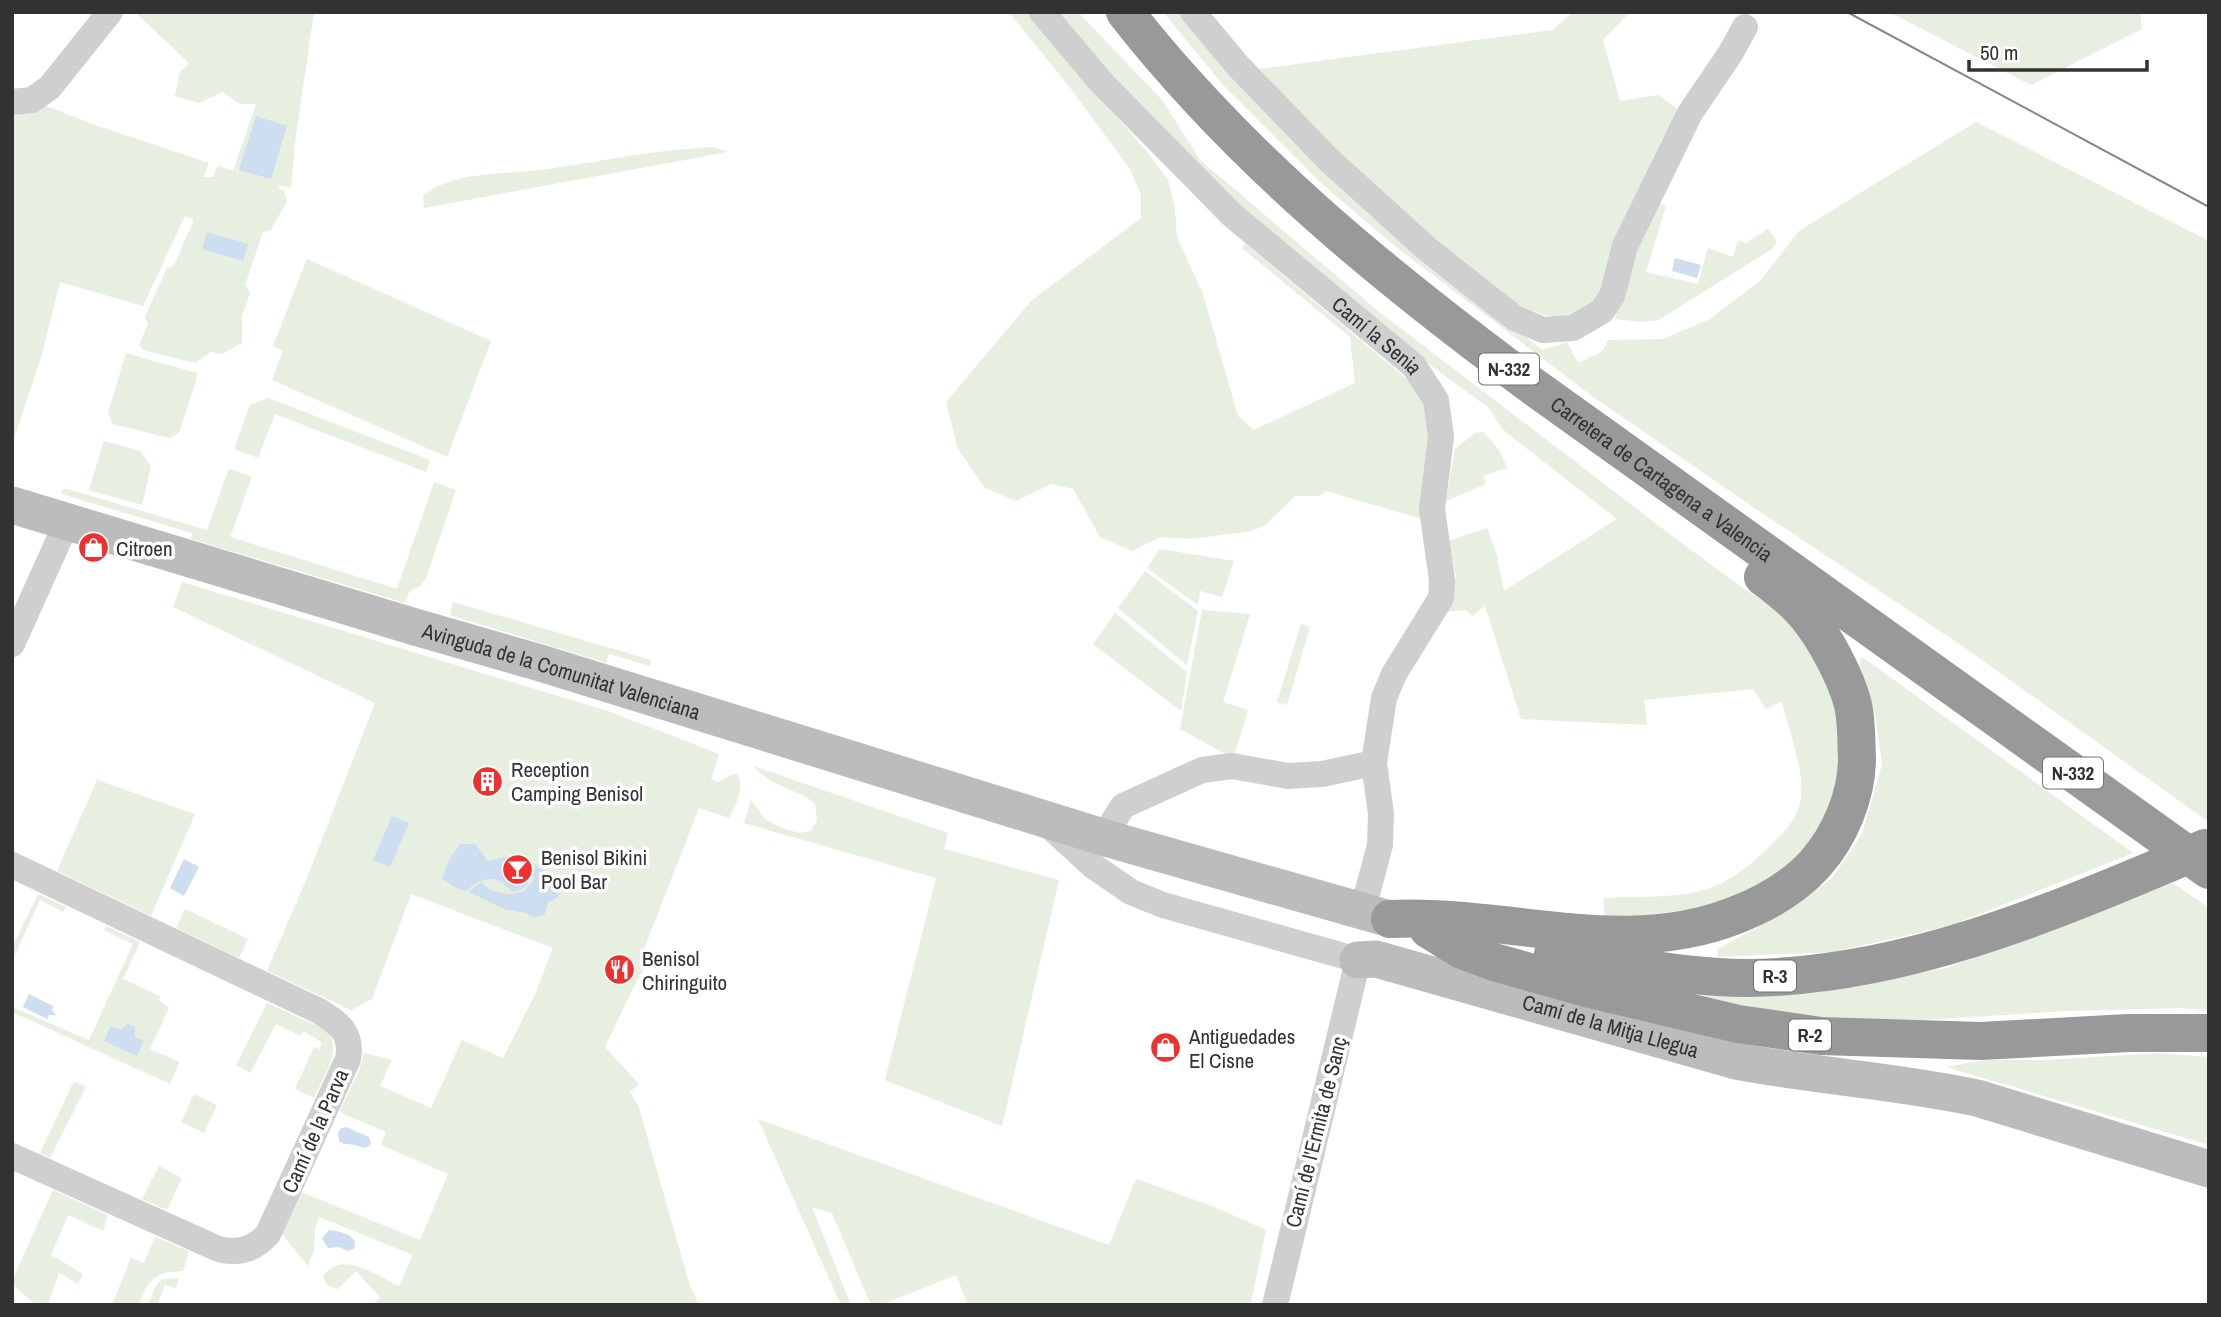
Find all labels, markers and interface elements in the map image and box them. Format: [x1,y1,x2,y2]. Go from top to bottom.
scale bar [1969,28,2148,72]
text: 50 m [1980,38,2018,67]
street label: Camí la Senia [1326,290,1430,380]
road number: N-332 [1479,354,1539,384]
street label: Carretera de Cartagena a Valencia [1545,389,1779,568]
shop icon: Citroen [76,531,110,565]
place label: Citroen [116,534,172,563]
street label: Avinguda de la Comunitat Valenciana [418,615,704,726]
place label: Reception Camping Benisol [511,755,643,808]
road number: N-332 [2043,758,2103,788]
building icon: Reception Camping Benisol [471,764,505,798]
place label: Benisol Bikini Pool Bar [541,843,647,896]
bar icon: Benisol Bikini Pool Bar [501,852,535,886]
place label: Benisol Chiringuito [642,944,727,997]
restaurant icon: Benisol Chiringuito [602,953,636,987]
road number: R-3 [1754,960,1796,992]
street label: Camí de la Mitja Llegua [1519,987,1703,1064]
road number: R-2 [1789,1020,1831,1050]
place label: Antiguedades El Cisne [1188,1022,1295,1075]
shop icon: Antiguedades El Cisne [1149,1031,1183,1065]
street label: Camí de l'Ermita de Sanç [1278,1034,1354,1230]
street label: Camí de la Parva [275,1064,355,1198]

